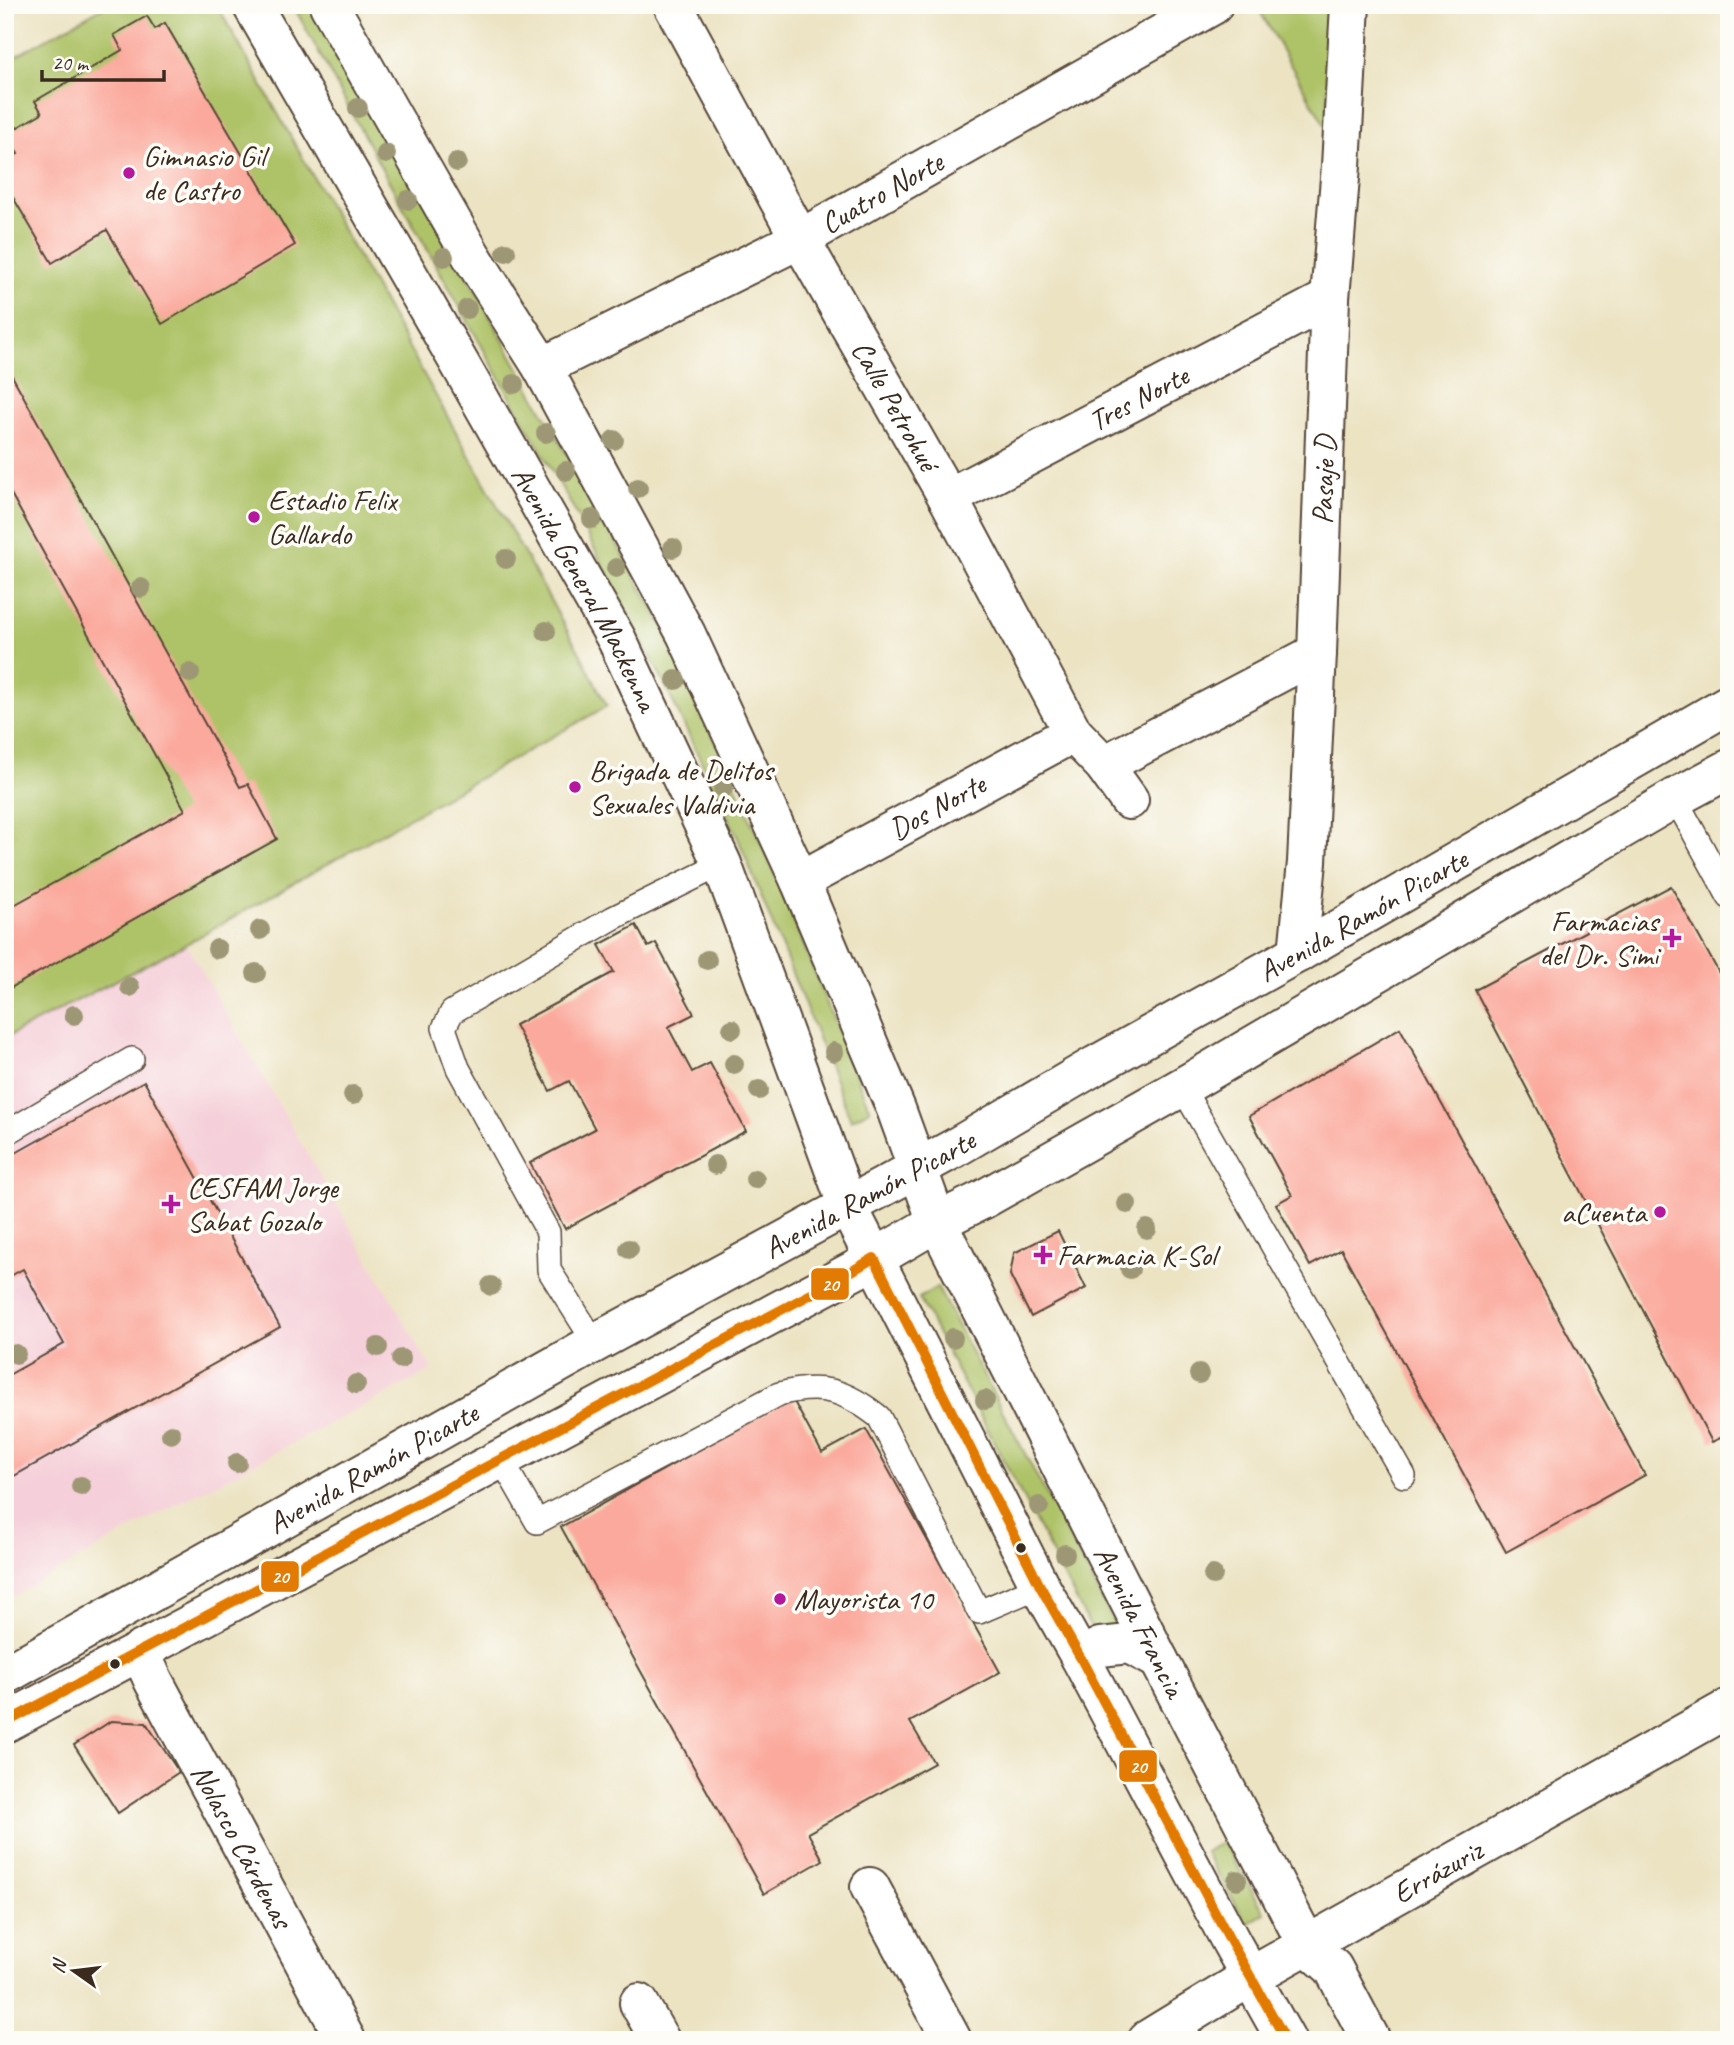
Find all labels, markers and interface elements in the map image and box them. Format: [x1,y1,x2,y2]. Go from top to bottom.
scale bar [42,38,164,82]
text: 20 m [52,50,90,76]
place label: Gimnasio Gil de Castro [143,137,270,209]
street label: Cuatro Norte [814,142,952,242]
marker: Gimnasio Gil de Castro [121,165,137,181]
street label: Calle Petrohué [843,334,949,481]
street label: Tres Norte [1082,355,1197,440]
street label: Pasaje D [1303,432,1344,525]
street label: Avenida General Mackenna [503,459,668,720]
place label: Estadio Felix Gallardo [268,481,399,553]
marker: Estadio Felix Gallardo [246,509,262,525]
place label: Brigada de Delitos Sexuales Valdivia [589,751,775,823]
street label: Dos Norte [882,764,994,848]
marker: Brigada de Delitos Sexuales Valdivia [567,779,583,795]
street label: Avenida Ramón Picarte [1252,839,1476,990]
place label: Farmacias del Dr. Simi [1540,902,1661,974]
marker: Farmacias del Dr. Simi [1664,930,1680,946]
street label: Avenida Ramón Picarte [757,1120,984,1267]
place label: CESFAM Jorge Sabat Gozalo [187,1168,340,1240]
place label: aCuenta [1561,1193,1648,1231]
marker: CESFAM Jorge Sabat Gozalo [161,1194,181,1214]
marker: aCuenta [1652,1204,1668,1220]
place label: Farmacia K-Sol [1057,1236,1221,1274]
marker: Farmacia K-Sol [1035,1247,1051,1263]
line badge: 20 [810,1267,850,1301]
text: 20 [821,1273,841,1297]
street label: Avenida Ramón Picarte [261,1393,487,1542]
street label: Avenida Francia [1085,1539,1195,1706]
unlabelled marker [1014,1541,1028,1555]
line badge: 20 [260,1560,300,1593]
text: 20 [271,1565,291,1589]
place label: Mayorista 10 [794,1580,935,1618]
marker: Mayorista 10 [772,1591,788,1607]
unlabelled marker [108,1657,122,1671]
line badge: 20 [1118,1749,1158,1783]
text: 20 [1129,1755,1149,1779]
street label: Nolasco Cárdenas [183,1757,303,1937]
street label: Errázuriz [1386,1831,1490,1912]
north arrow [38,1937,108,2007]
text: N [45,1955,72,1976]

